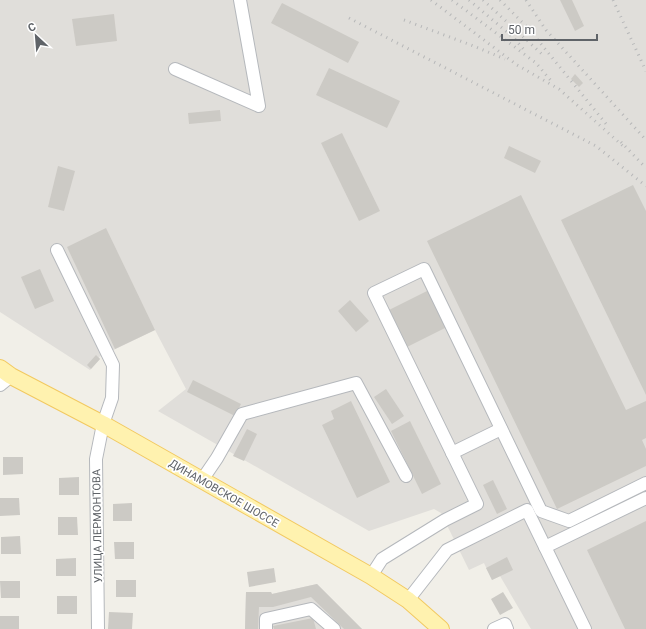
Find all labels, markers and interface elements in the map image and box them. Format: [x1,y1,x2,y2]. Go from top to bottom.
north arrow [16,16,56,56]
scale bar [502,16,597,42]
text: С [26,20,38,35]
text: 50 m [508,23,535,37]
street label: ДИНАМОВСКОЕ ШОССЕ [167,457,281,530]
street label: УЛИЦА ЛЕРМОНТОВА [90,468,105,583]

